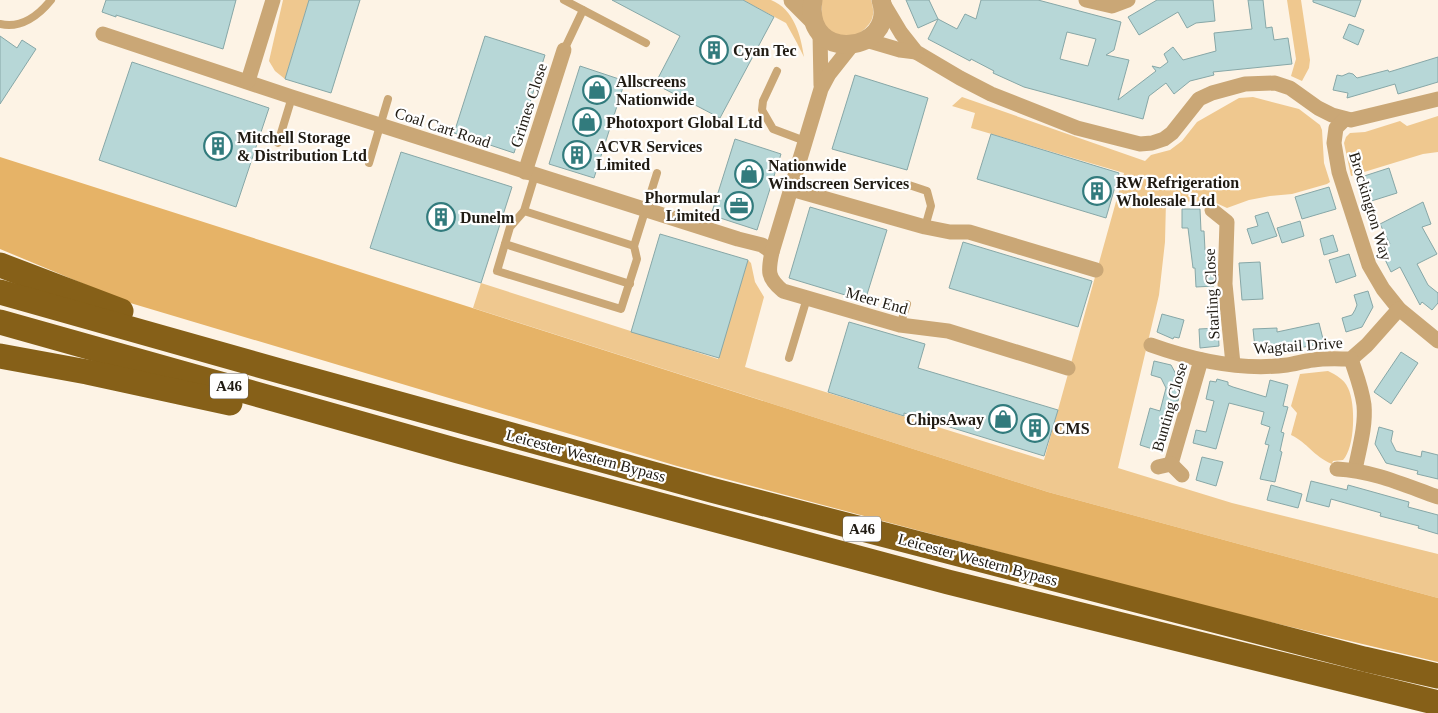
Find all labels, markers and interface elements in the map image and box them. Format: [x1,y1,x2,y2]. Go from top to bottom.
building icon: Cyan Tec [699,35,729,65]
place label: Cyan Tec [733,42,797,60]
street label: Grimes Close [507,61,550,149]
place label: Allscreens Nationwide [616,73,694,108]
shop icon: Allscreens Nationwide [582,75,612,105]
street label: Coal Cart Road [393,104,493,151]
shop icon: Photoxport Global Ltd [572,107,602,137]
place label: Photoxport Global Ltd [606,114,763,132]
place label: Mitchell Storage & Distribution Ltd [237,129,367,164]
building icon: Mitchell Storage & Distribution Ltd [203,131,233,161]
place label: ACVR Services Limited [596,138,702,173]
building icon: ACVR Services Limited [562,140,592,170]
street label: Brockington Way [1345,150,1395,263]
place label: Nationwide Windscreen Services [768,157,909,192]
shop icon: Nationwide Windscreen Services [734,159,764,189]
place label: RW Refrigeration Wholesale Ltd [1116,174,1239,209]
building icon: RW Refrigeration Wholesale Ltd [1082,176,1112,206]
place label: Phormular Limited [644,189,720,224]
office icon: Phormular Limited [724,191,754,221]
building icon: Dunelm [426,202,456,232]
place label: Dunelm [460,209,515,226]
street label: Starling Close [1201,248,1223,340]
street label: Meer End [844,284,910,317]
street label: Wagtail Drive [1253,334,1343,358]
street label: Bunting Close [1149,361,1191,454]
road number: A46 [210,374,248,398]
shop icon: ChipsAway [988,404,1018,434]
place label: ChipsAway [906,411,984,429]
building icon: CMS [1020,413,1050,443]
place label: CMS [1054,420,1090,437]
street label: Leicester Western Bypass [504,426,668,486]
road number: A46 [843,516,881,542]
street label: Leicester Western Bypass [896,530,1060,590]

